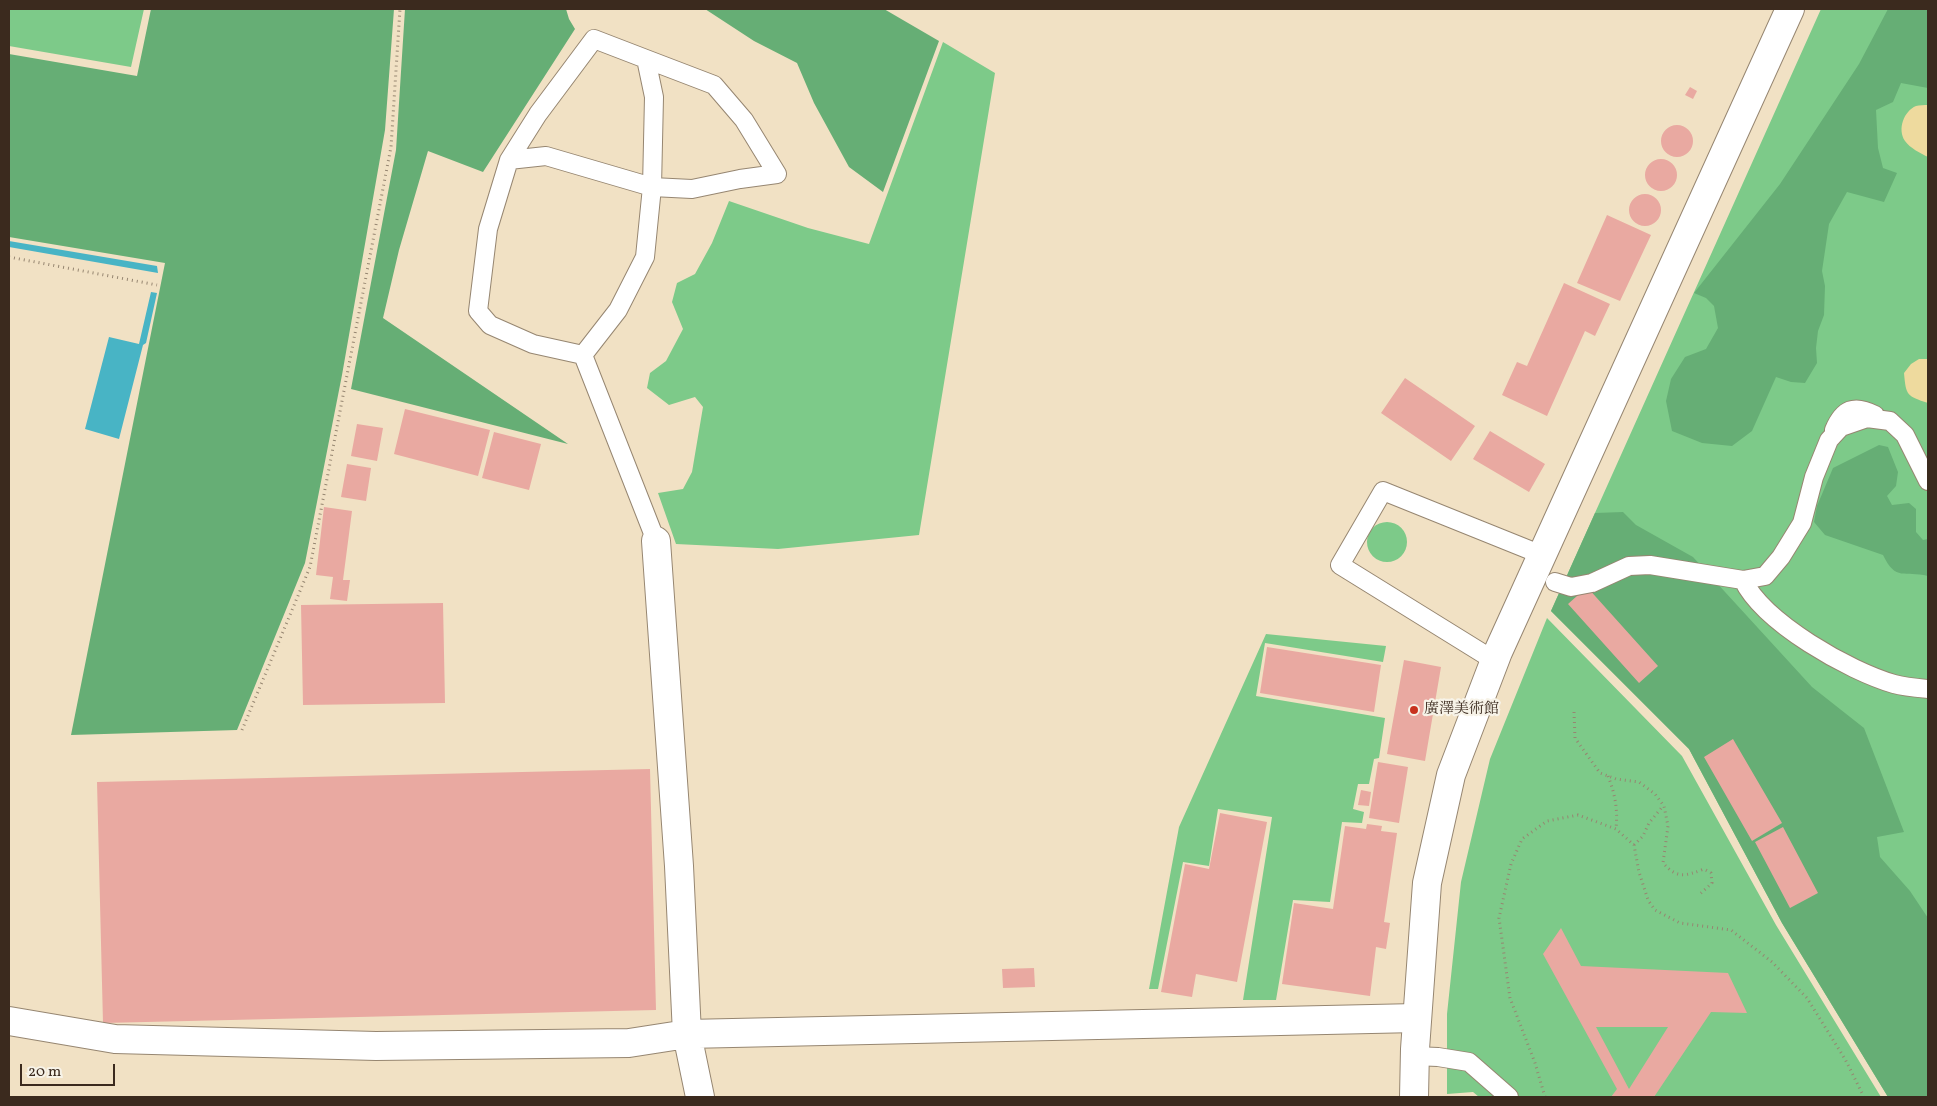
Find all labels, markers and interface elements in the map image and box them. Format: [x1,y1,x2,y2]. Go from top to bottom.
place label: 廣澤美術館 [1424,701,1499,719]
marker: 廣澤美術館 [1408,704,1420,716]
scale bar [22,1054,118,1086]
text: 20 m [28,1062,61,1083]

